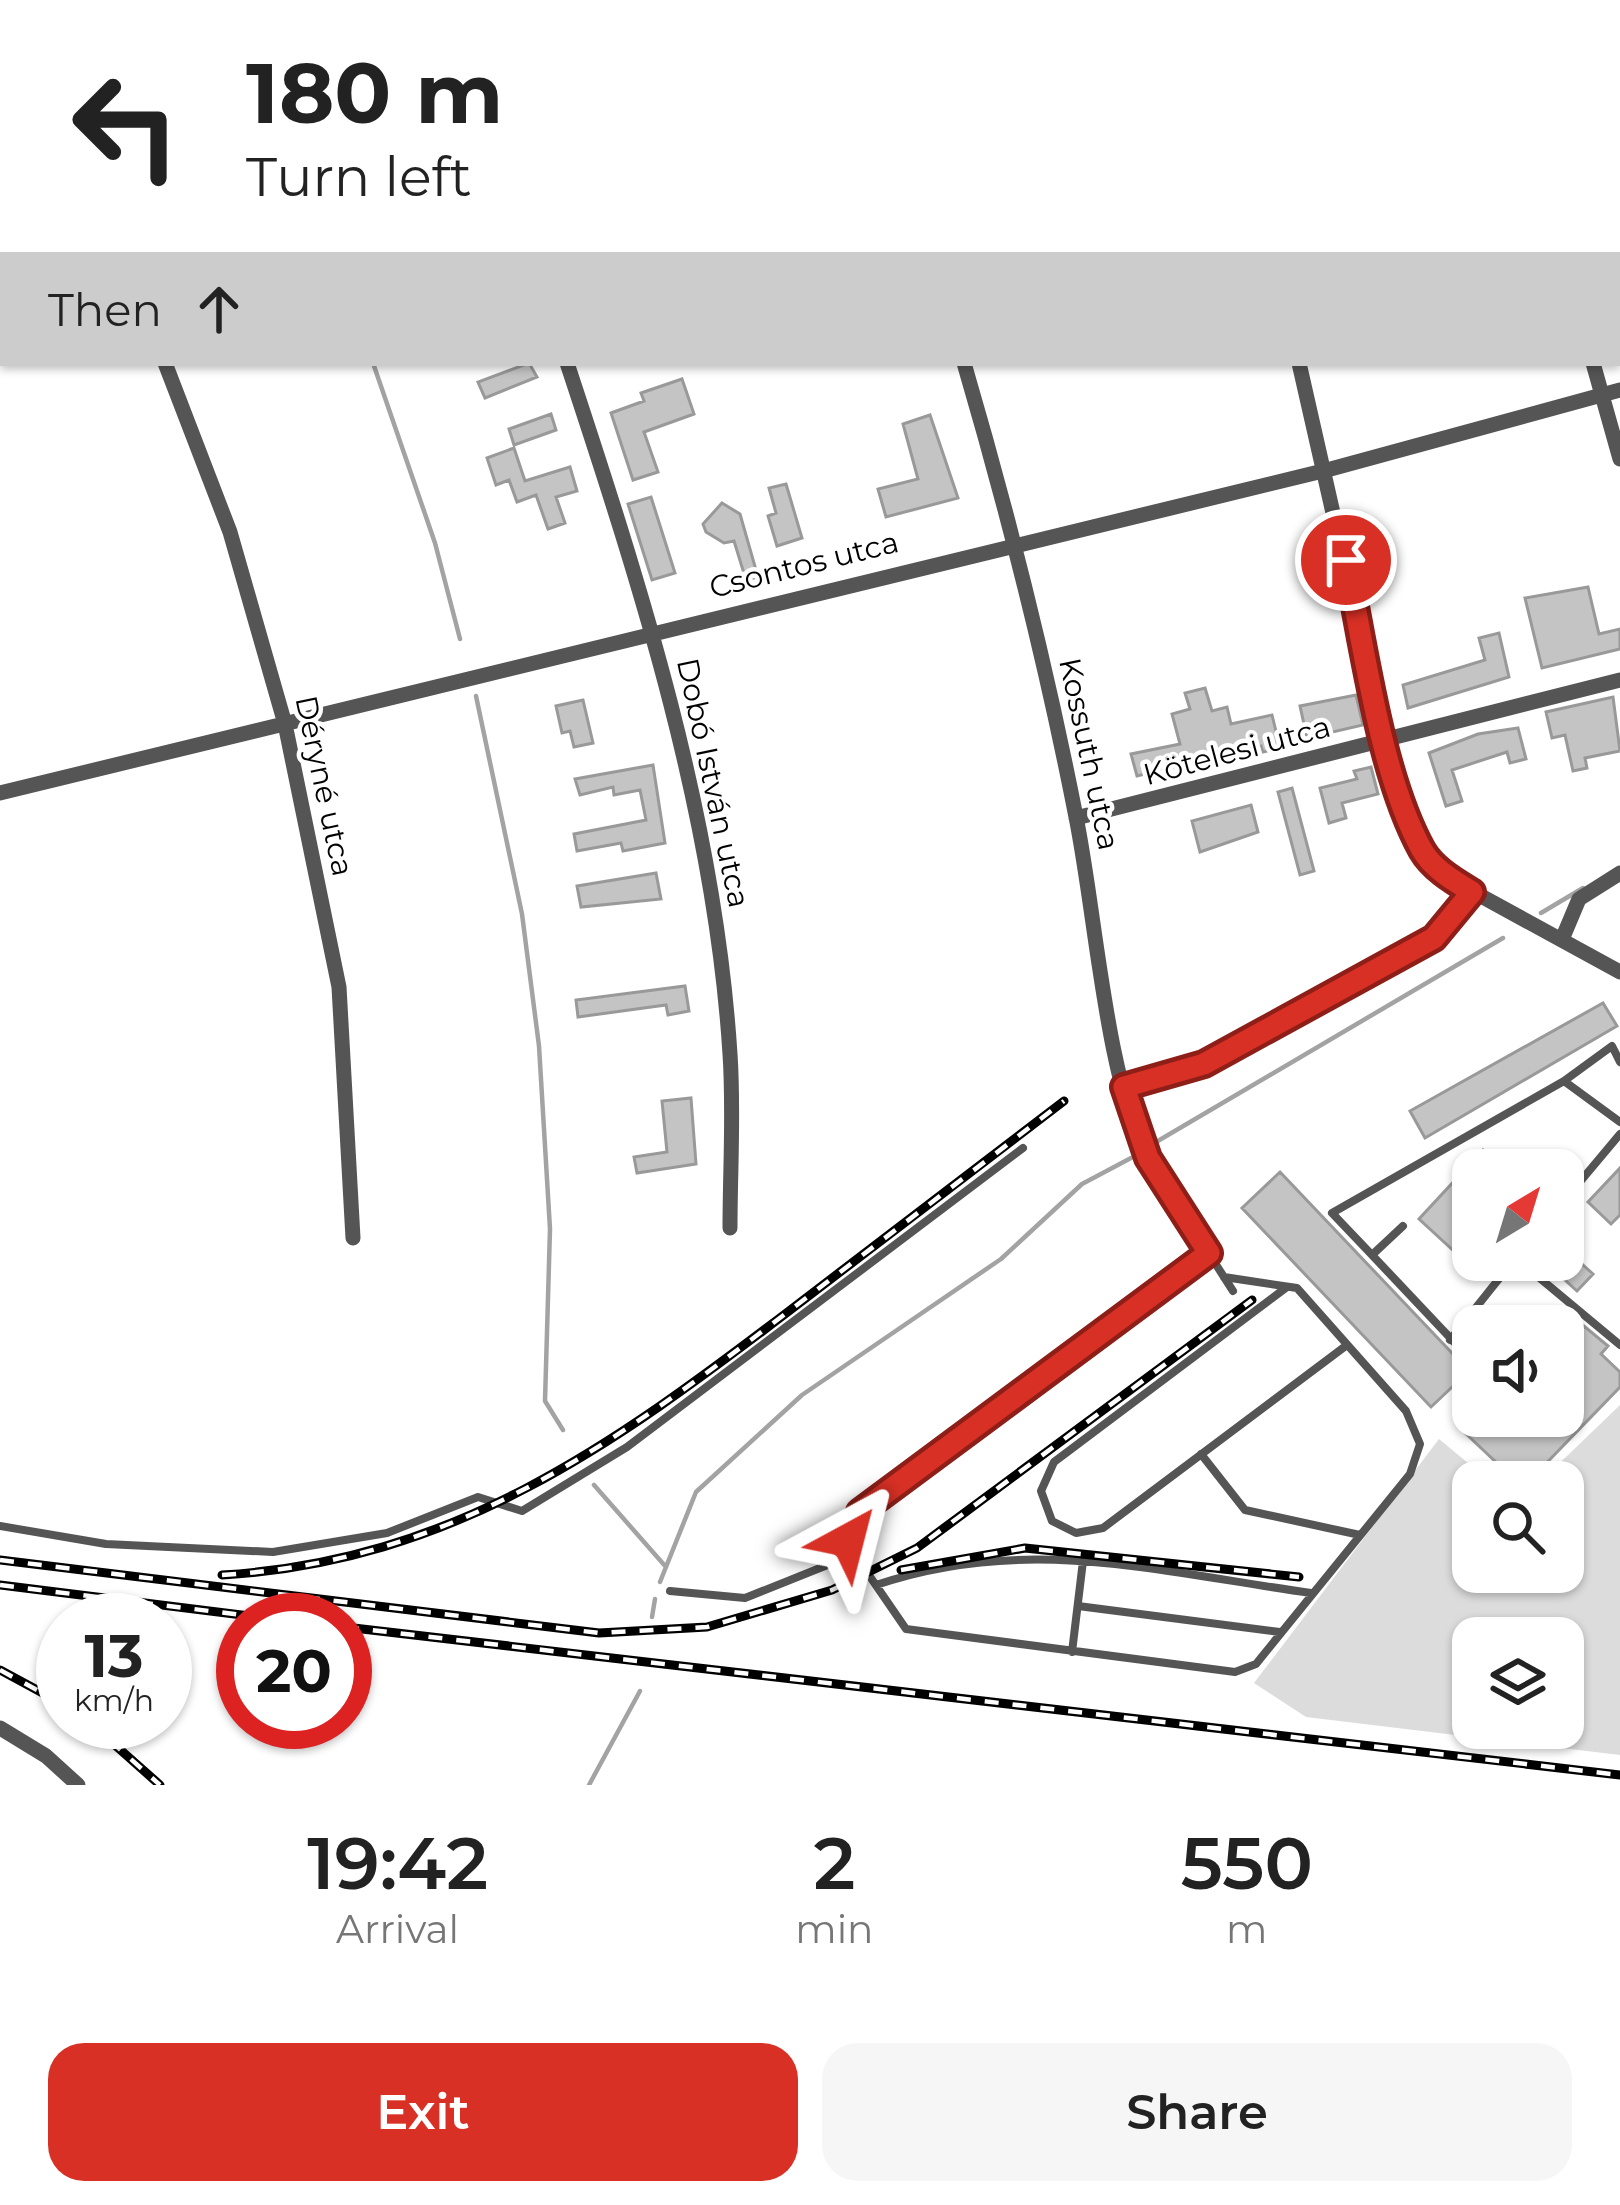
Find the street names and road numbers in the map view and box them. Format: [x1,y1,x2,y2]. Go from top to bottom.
street label: Csontos utca [705,523,902,606]
street label: Kossuth utca [1051,654,1128,853]
street label: Dobó István utca [669,655,758,911]
street label: Déryné utca [287,692,362,880]
street label: Kötelesi utca [1139,708,1335,793]

